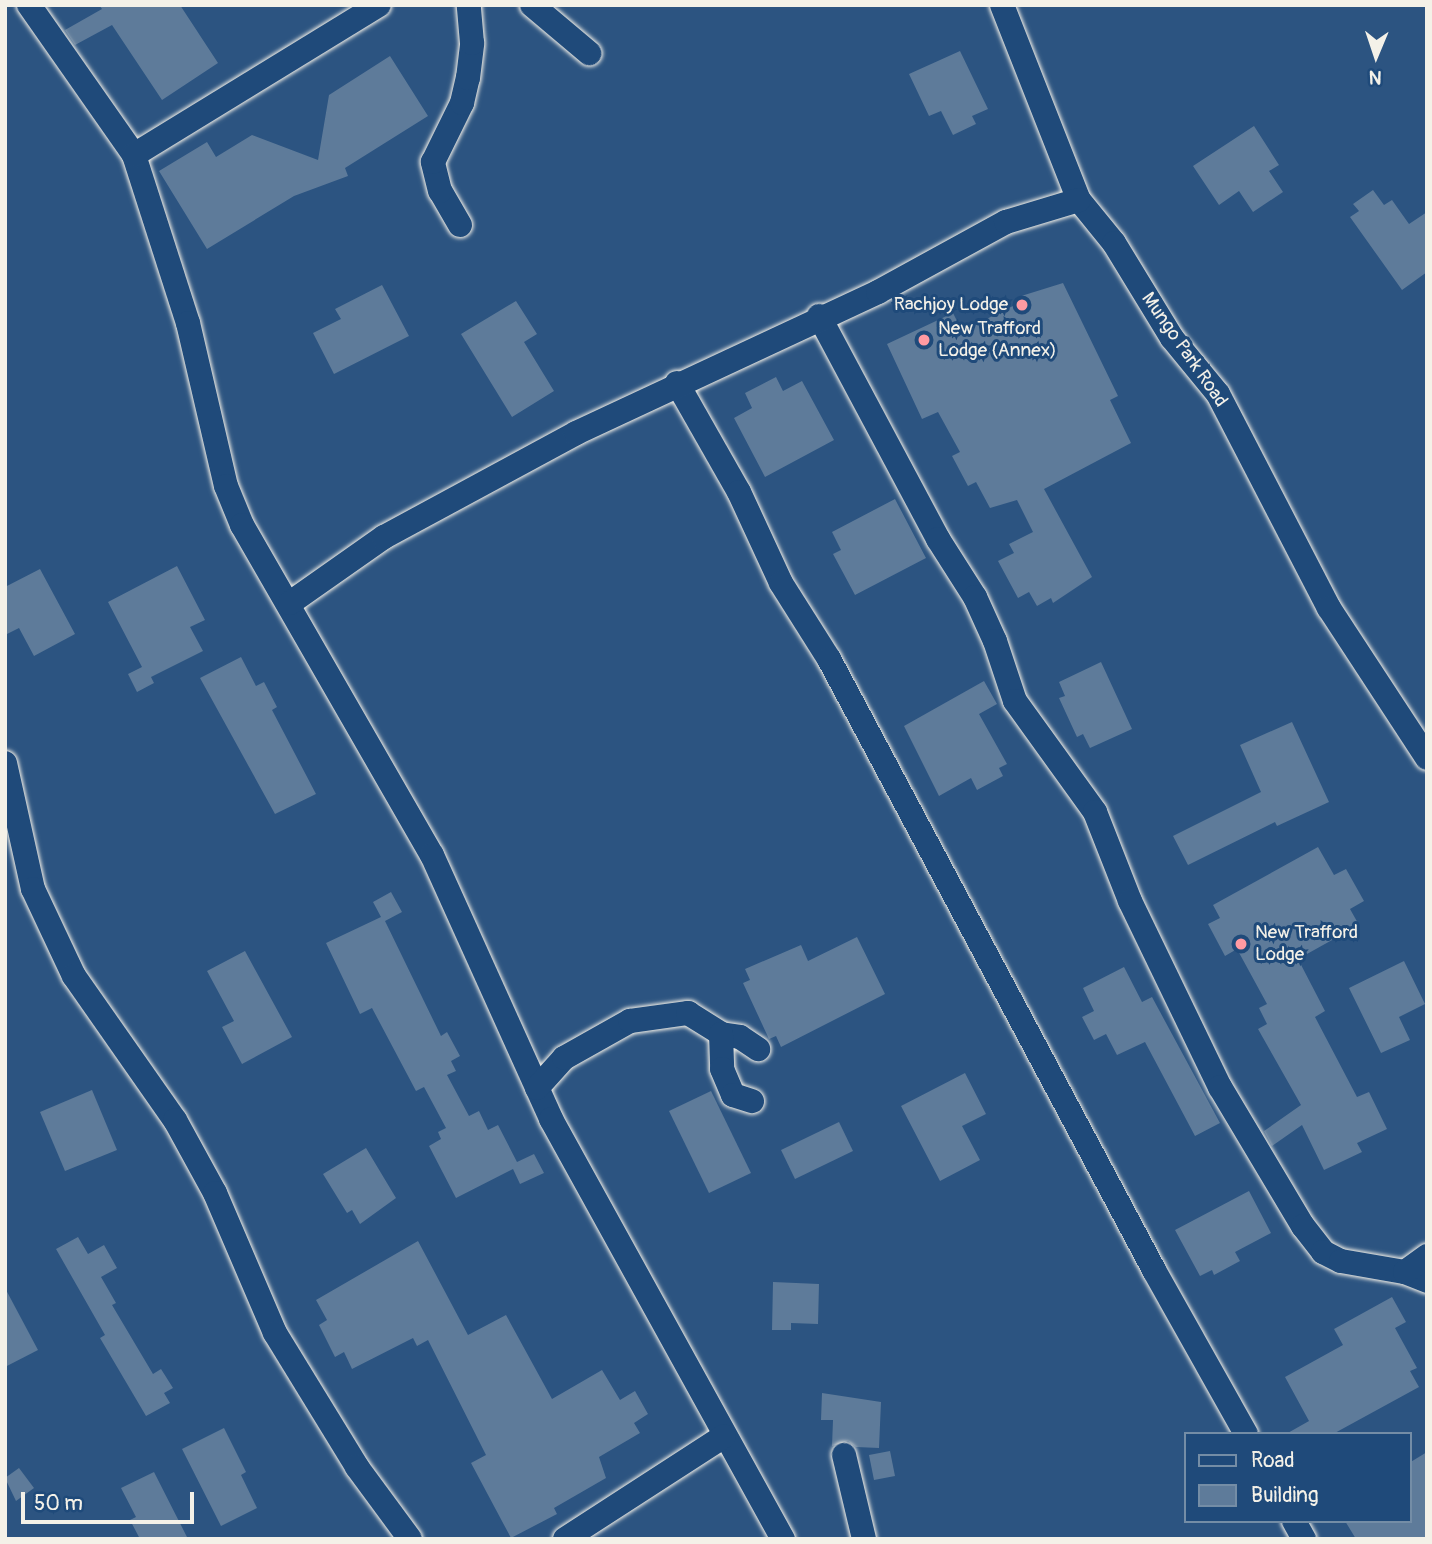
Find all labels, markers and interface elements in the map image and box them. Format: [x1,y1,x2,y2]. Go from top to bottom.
north arrow [1341,21,1411,91]
text: N [1368,65,1382,89]
street label: Mungo Park Road [1136,288,1232,412]
place label: Rachjoy Lodge [894,294,1008,316]
marker: Rachjoy Lodge [1014,297,1030,313]
place label: New Trafford Lodge (Annex) [938,318,1057,362]
marker: New Trafford Lodge (Annex) [916,332,932,348]
place label: New Trafford Lodge [1255,922,1358,966]
marker: New Trafford Lodge [1233,936,1249,952]
legend [1184,1432,1411,1523]
text: Road [1251,1447,1295,1474]
scale bar [24,1478,198,1522]
text: Building [1251,1482,1318,1509]
text: 50 m [34,1490,83,1517]

